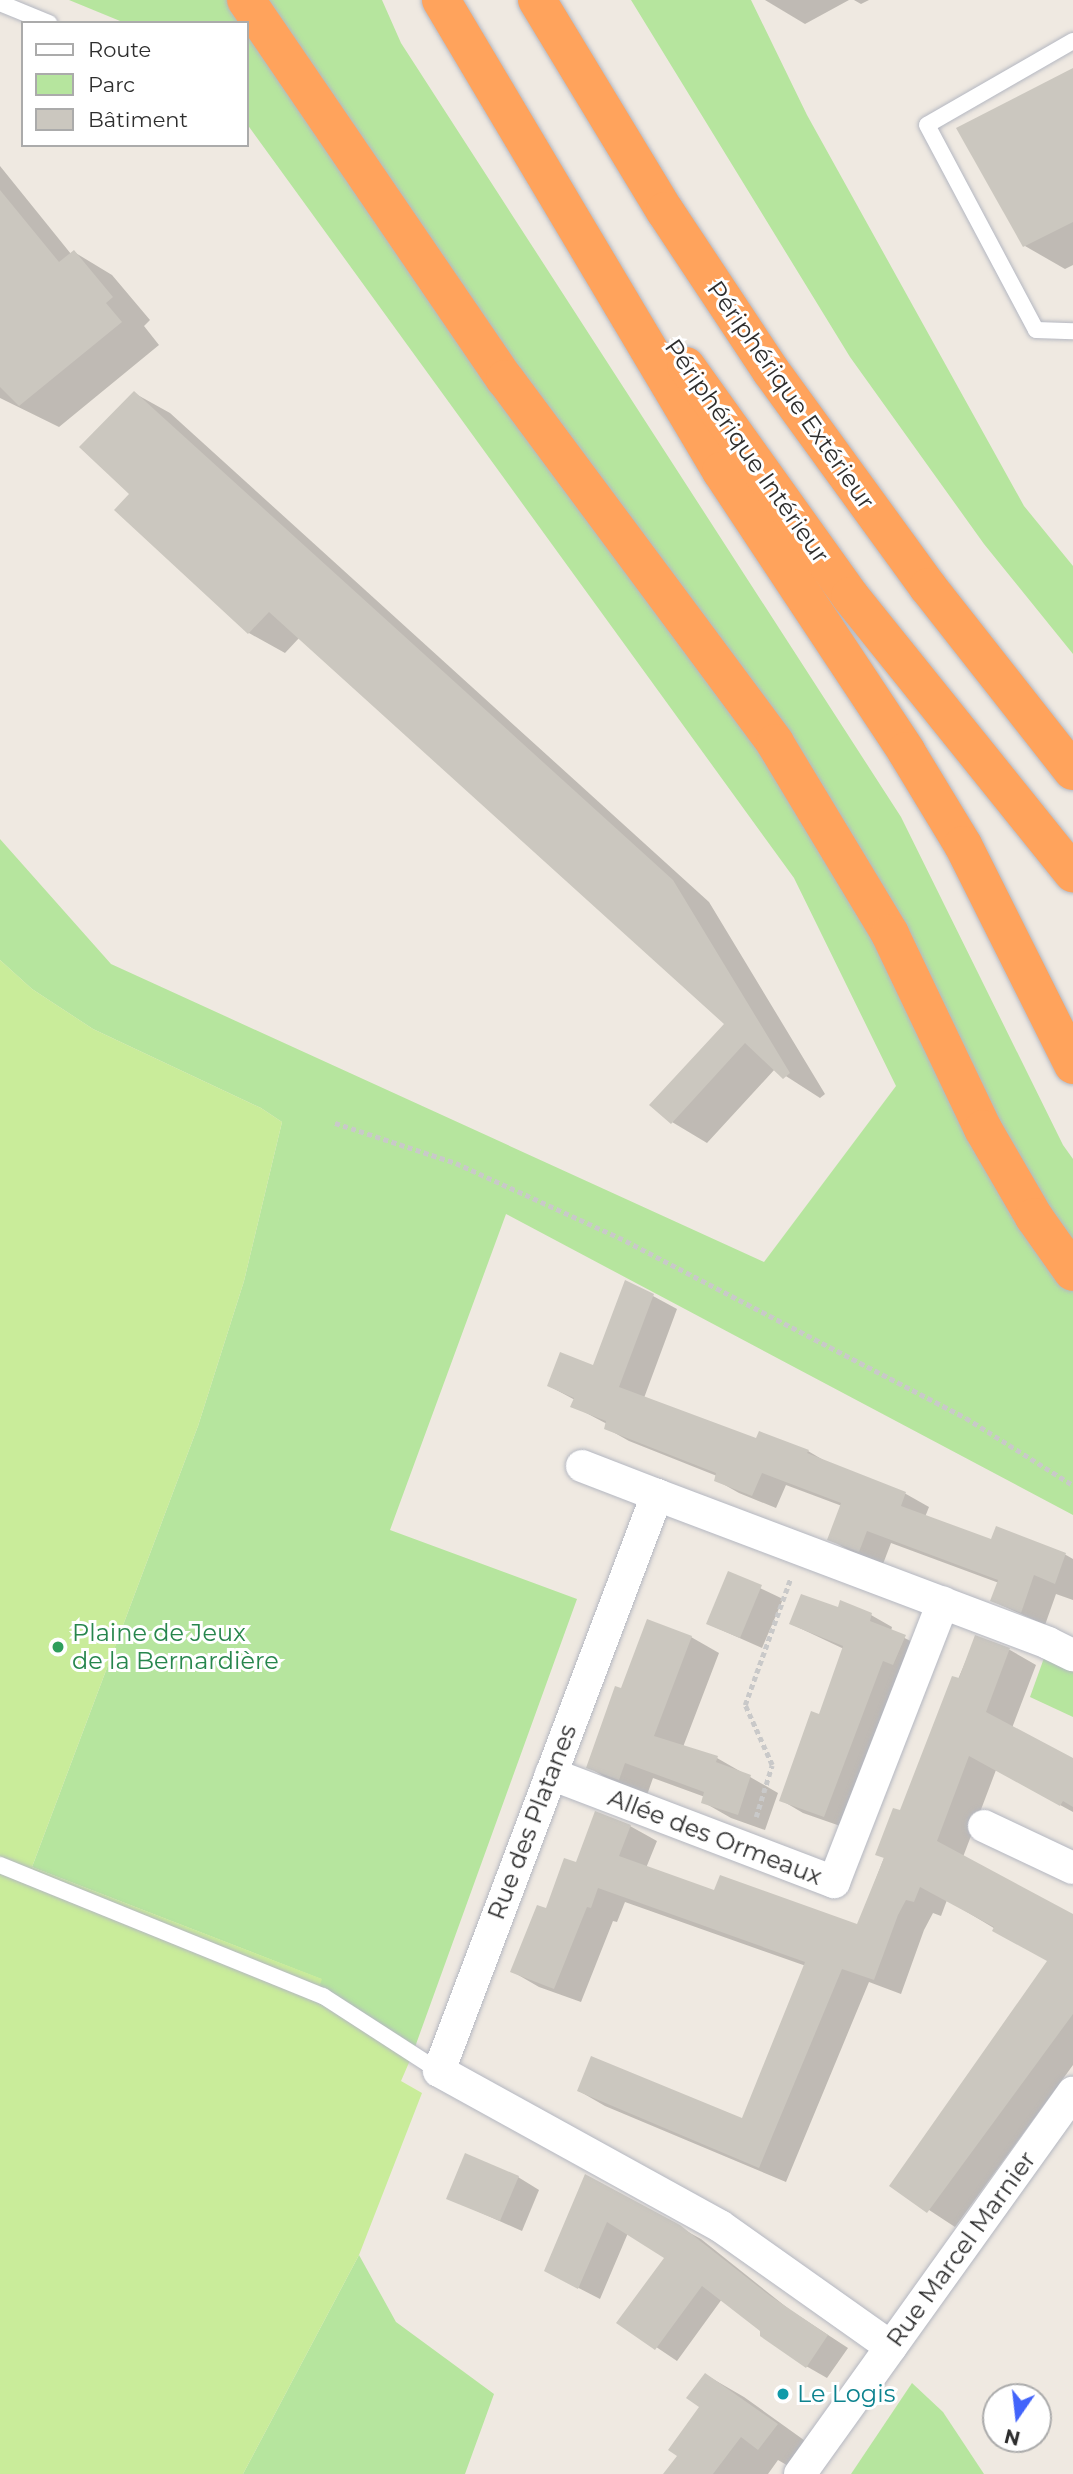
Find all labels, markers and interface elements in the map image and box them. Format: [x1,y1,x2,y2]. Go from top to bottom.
legend [21,21,248,147]
text: Route [88,37,151,62]
text: Parc [88,72,135,97]
text: Bâtiment [88,107,188,132]
street label: Périphérique Extérieur [701,275,881,515]
street label: Périphérique Intérieur [659,333,835,569]
place label: Plaine de Jeux de la Bernardière [72,1619,279,1675]
marker: Plaine de Jeux de la Bernardière [50,1639,66,1655]
street label: Rue des Platanes [482,1720,582,1924]
street label: Allée des Ormeaux [604,1783,826,1891]
street label: Rue Marcel Marnier [880,2146,1042,2352]
place label: Le Logis [797,2380,895,2408]
north arrow [982,2383,1052,2453]
marker: Le Logis [775,2386,791,2402]
text: N [1002,2424,1023,2450]

